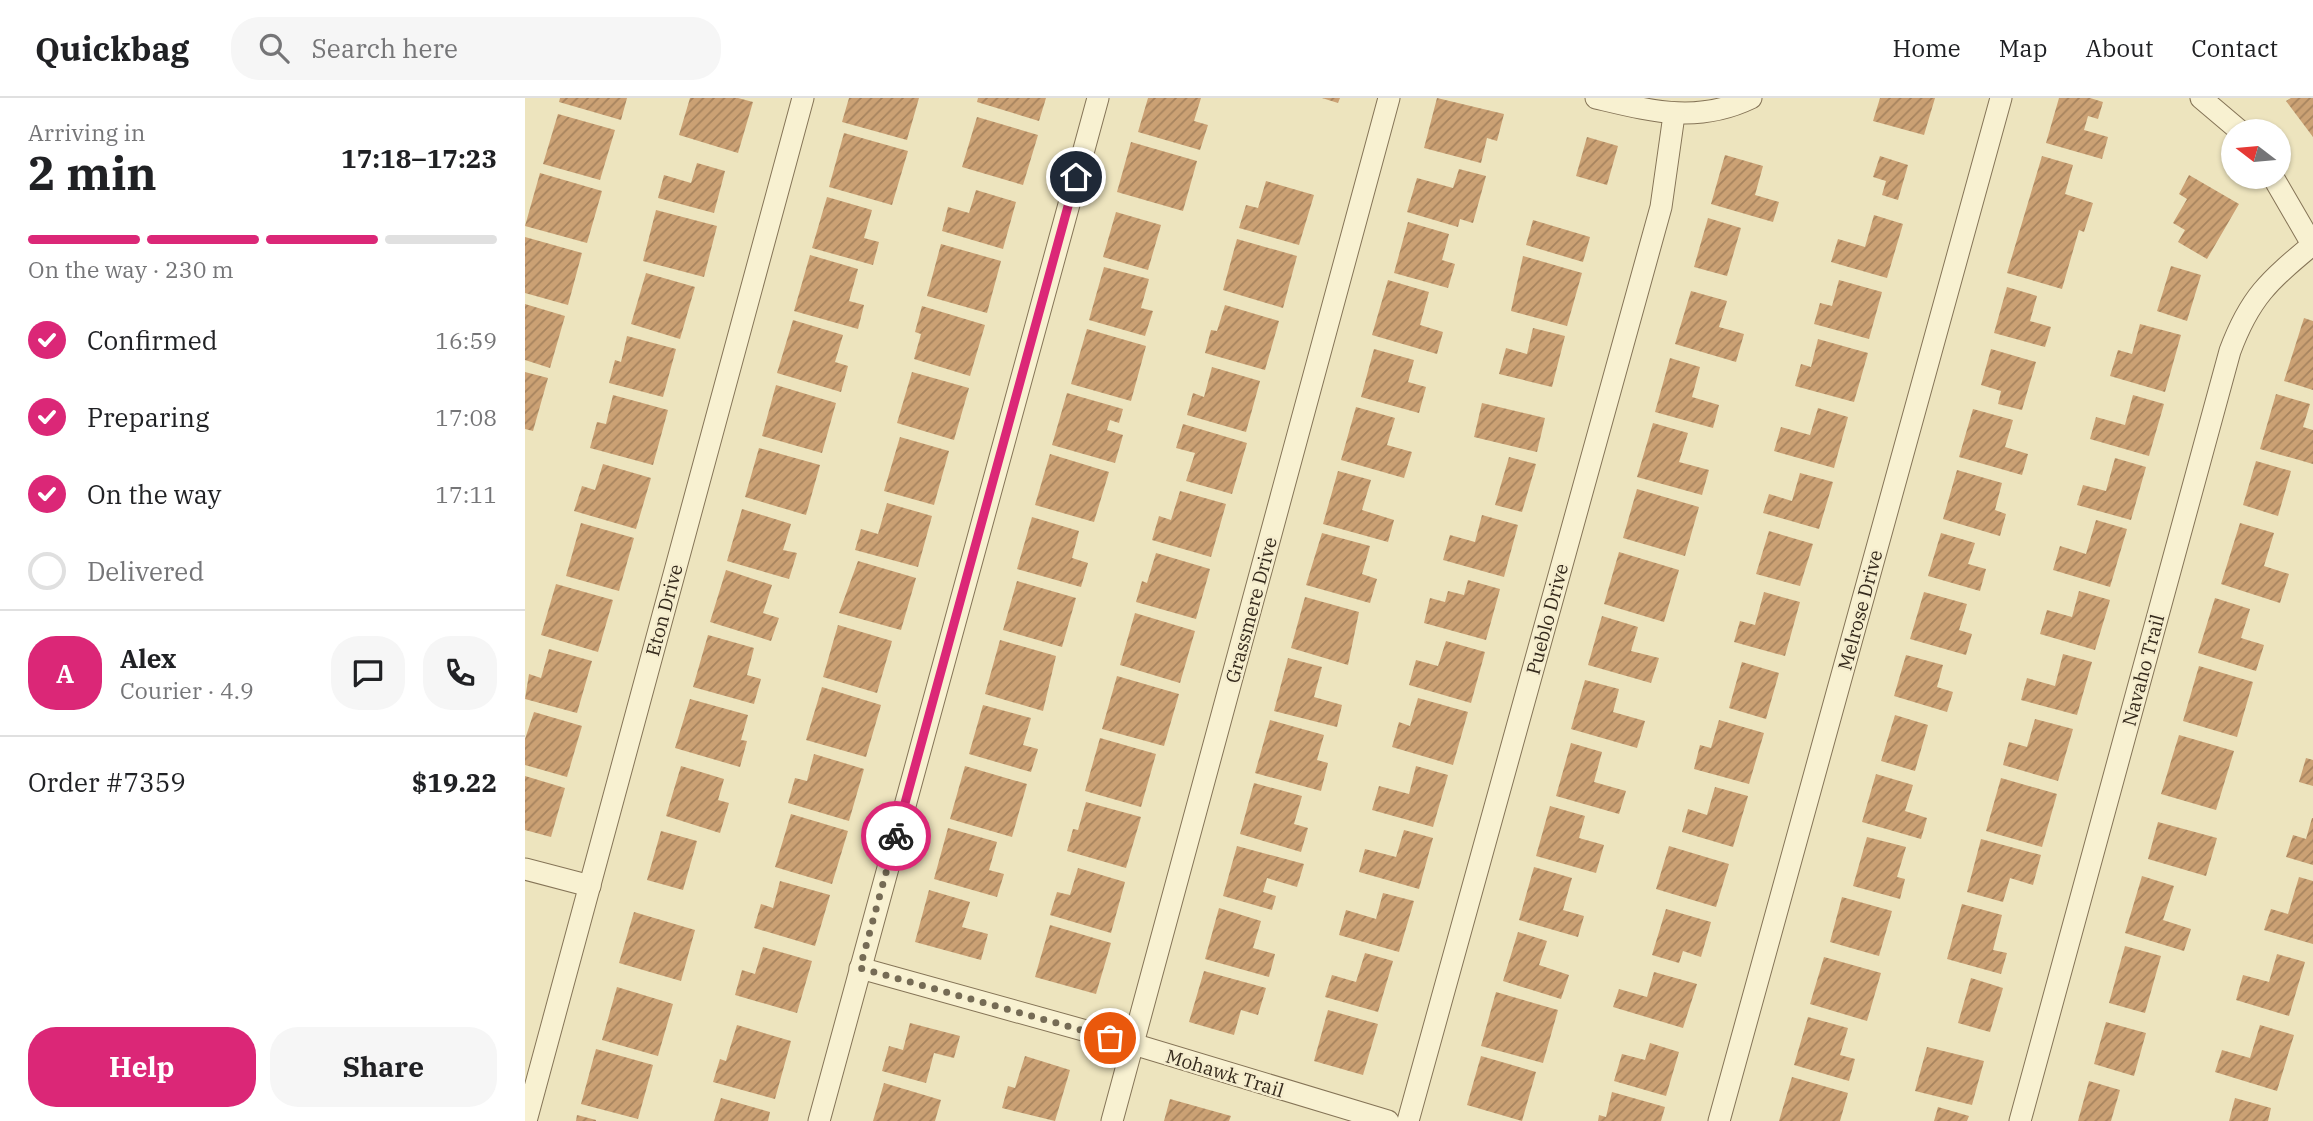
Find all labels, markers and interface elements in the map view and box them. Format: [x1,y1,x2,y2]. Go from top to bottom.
search box [231,17,721,80]
text: Quickbag [35,27,189,70]
icon: search [255,29,293,67]
text: Search here [311,31,458,65]
text: Home [1893,32,1961,64]
text: Map [1999,32,2047,64]
text: About [2085,32,2153,64]
text: Contact [2191,32,2278,64]
text: Arriving in [28,117,145,147]
north arrow [2221,119,2291,189]
map controls [2221,119,2291,189]
text: 17:18–17:23 [341,141,497,175]
text: 2 min [28,143,157,203]
pin [1046,147,1106,207]
icon: home [1057,158,1095,196]
text: On the way · 230 m [28,254,234,284]
icon: check [28,321,66,359]
text: Confirmed [87,323,218,357]
text: 16:59 [435,325,497,355]
icon: check [28,398,66,436]
text: Preparing [87,400,209,434]
text: 17:08 [435,402,497,432]
icon: check [28,475,66,513]
text: On the way [87,477,221,511]
text: 17:11 [435,479,497,509]
street label: Grassmere Drive [1220,534,1282,686]
street label: Melrose Drive [1832,547,1888,673]
text: Delivered [87,554,204,588]
street label: Eton Drive [640,561,688,659]
street label: Pueblo Drive [1521,561,1573,677]
street label: Navaho Trail [2117,611,2170,728]
button: chat [331,636,405,710]
button: phone [423,636,497,710]
text: Alex [120,641,176,675]
text: A [56,656,74,690]
text: Courier · 4.9 [120,675,254,705]
text: Order #7359 [28,765,186,799]
text: $19.22 [412,765,497,799]
courier [861,801,931,871]
icon: bike [877,817,915,855]
pin [1080,1008,1140,1068]
icon: bag [1091,1019,1129,1057]
button: Help [28,1027,256,1107]
button: Share [270,1027,497,1107]
street label: Mohawk Trail [1163,1044,1287,1102]

